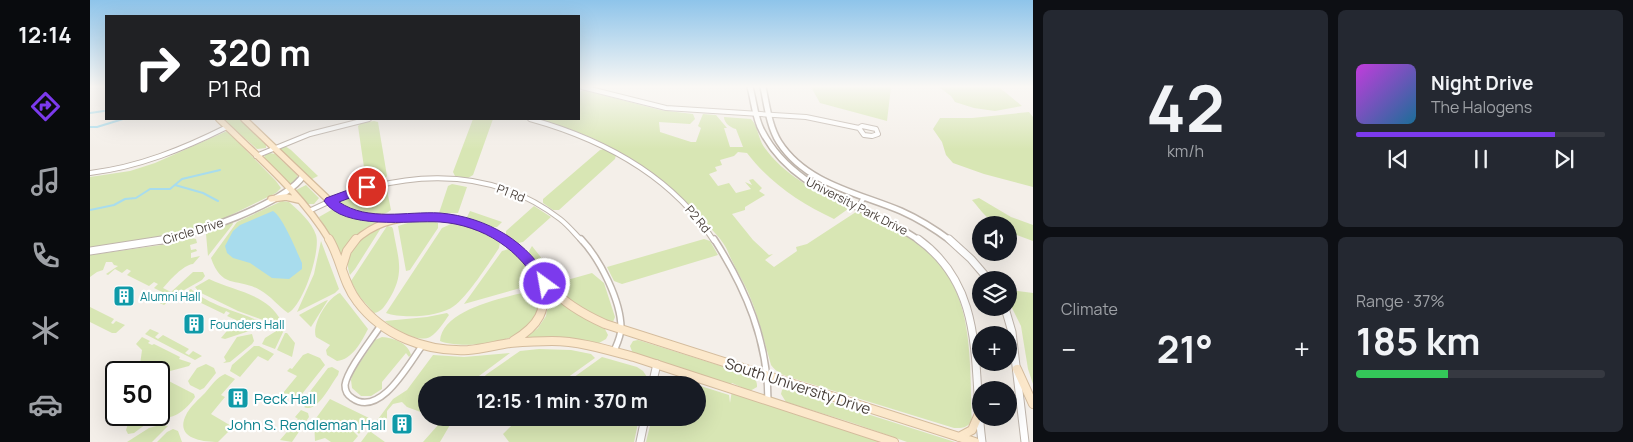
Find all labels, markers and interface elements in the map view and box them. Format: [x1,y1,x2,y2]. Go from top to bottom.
text: 12:14 [18,20,72,50]
text: 320 m [208,29,311,77]
icon: right [125,35,190,100]
text: 42 [1146,63,1225,152]
text: Night Drive [1431,70,1533,96]
text: P1 Rd [208,74,261,104]
icon: directions [28,89,63,124]
text: The Halogens [1431,96,1532,118]
text: km/h [1167,140,1204,162]
icon: previous [1384,145,1412,173]
icon: pause [1467,145,1495,173]
icon: next [1550,145,1578,173]
icon: music [28,164,63,199]
pin [346,166,388,208]
icon: arrive [353,173,381,201]
street label: University Park Drive [803,173,911,239]
street label: P1 Rd [494,180,528,206]
street label: P2 Rd [681,202,715,236]
street label: Circle Drive [161,214,225,248]
map controls [972,216,1017,426]
button: sound [972,216,1017,261]
icon: phone [28,238,63,273]
position arrow [518,257,570,309]
button: layers [972,271,1017,316]
building icon: Alumni Hall [112,284,136,308]
place label: Alumni Hall [140,288,201,305]
text: Range · 37% [1356,290,1445,312]
text: Climate [1061,298,1118,320]
building icon: Founders Hall [182,312,206,336]
icon: climate [28,313,63,348]
text: 185 km [1356,314,1480,366]
place label: Founders Hall [210,316,285,333]
text: 21° [1157,322,1213,374]
button: + [972,326,1017,371]
text: − [1061,330,1076,368]
text: + [1294,330,1310,368]
street label: South University Drive [722,352,874,420]
speed limit sign: 50 [105,361,170,426]
button: − [972,381,1017,426]
building icon: Peck Hall [226,386,250,410]
icon: car [28,387,63,422]
place label: Peck Hall [254,388,316,409]
text: 12:15 · 1 min · 370 m [476,388,648,414]
building icon: John S. Rendleman Hall [390,412,414,436]
place label: John S. Rendleman Hall [227,414,386,435]

